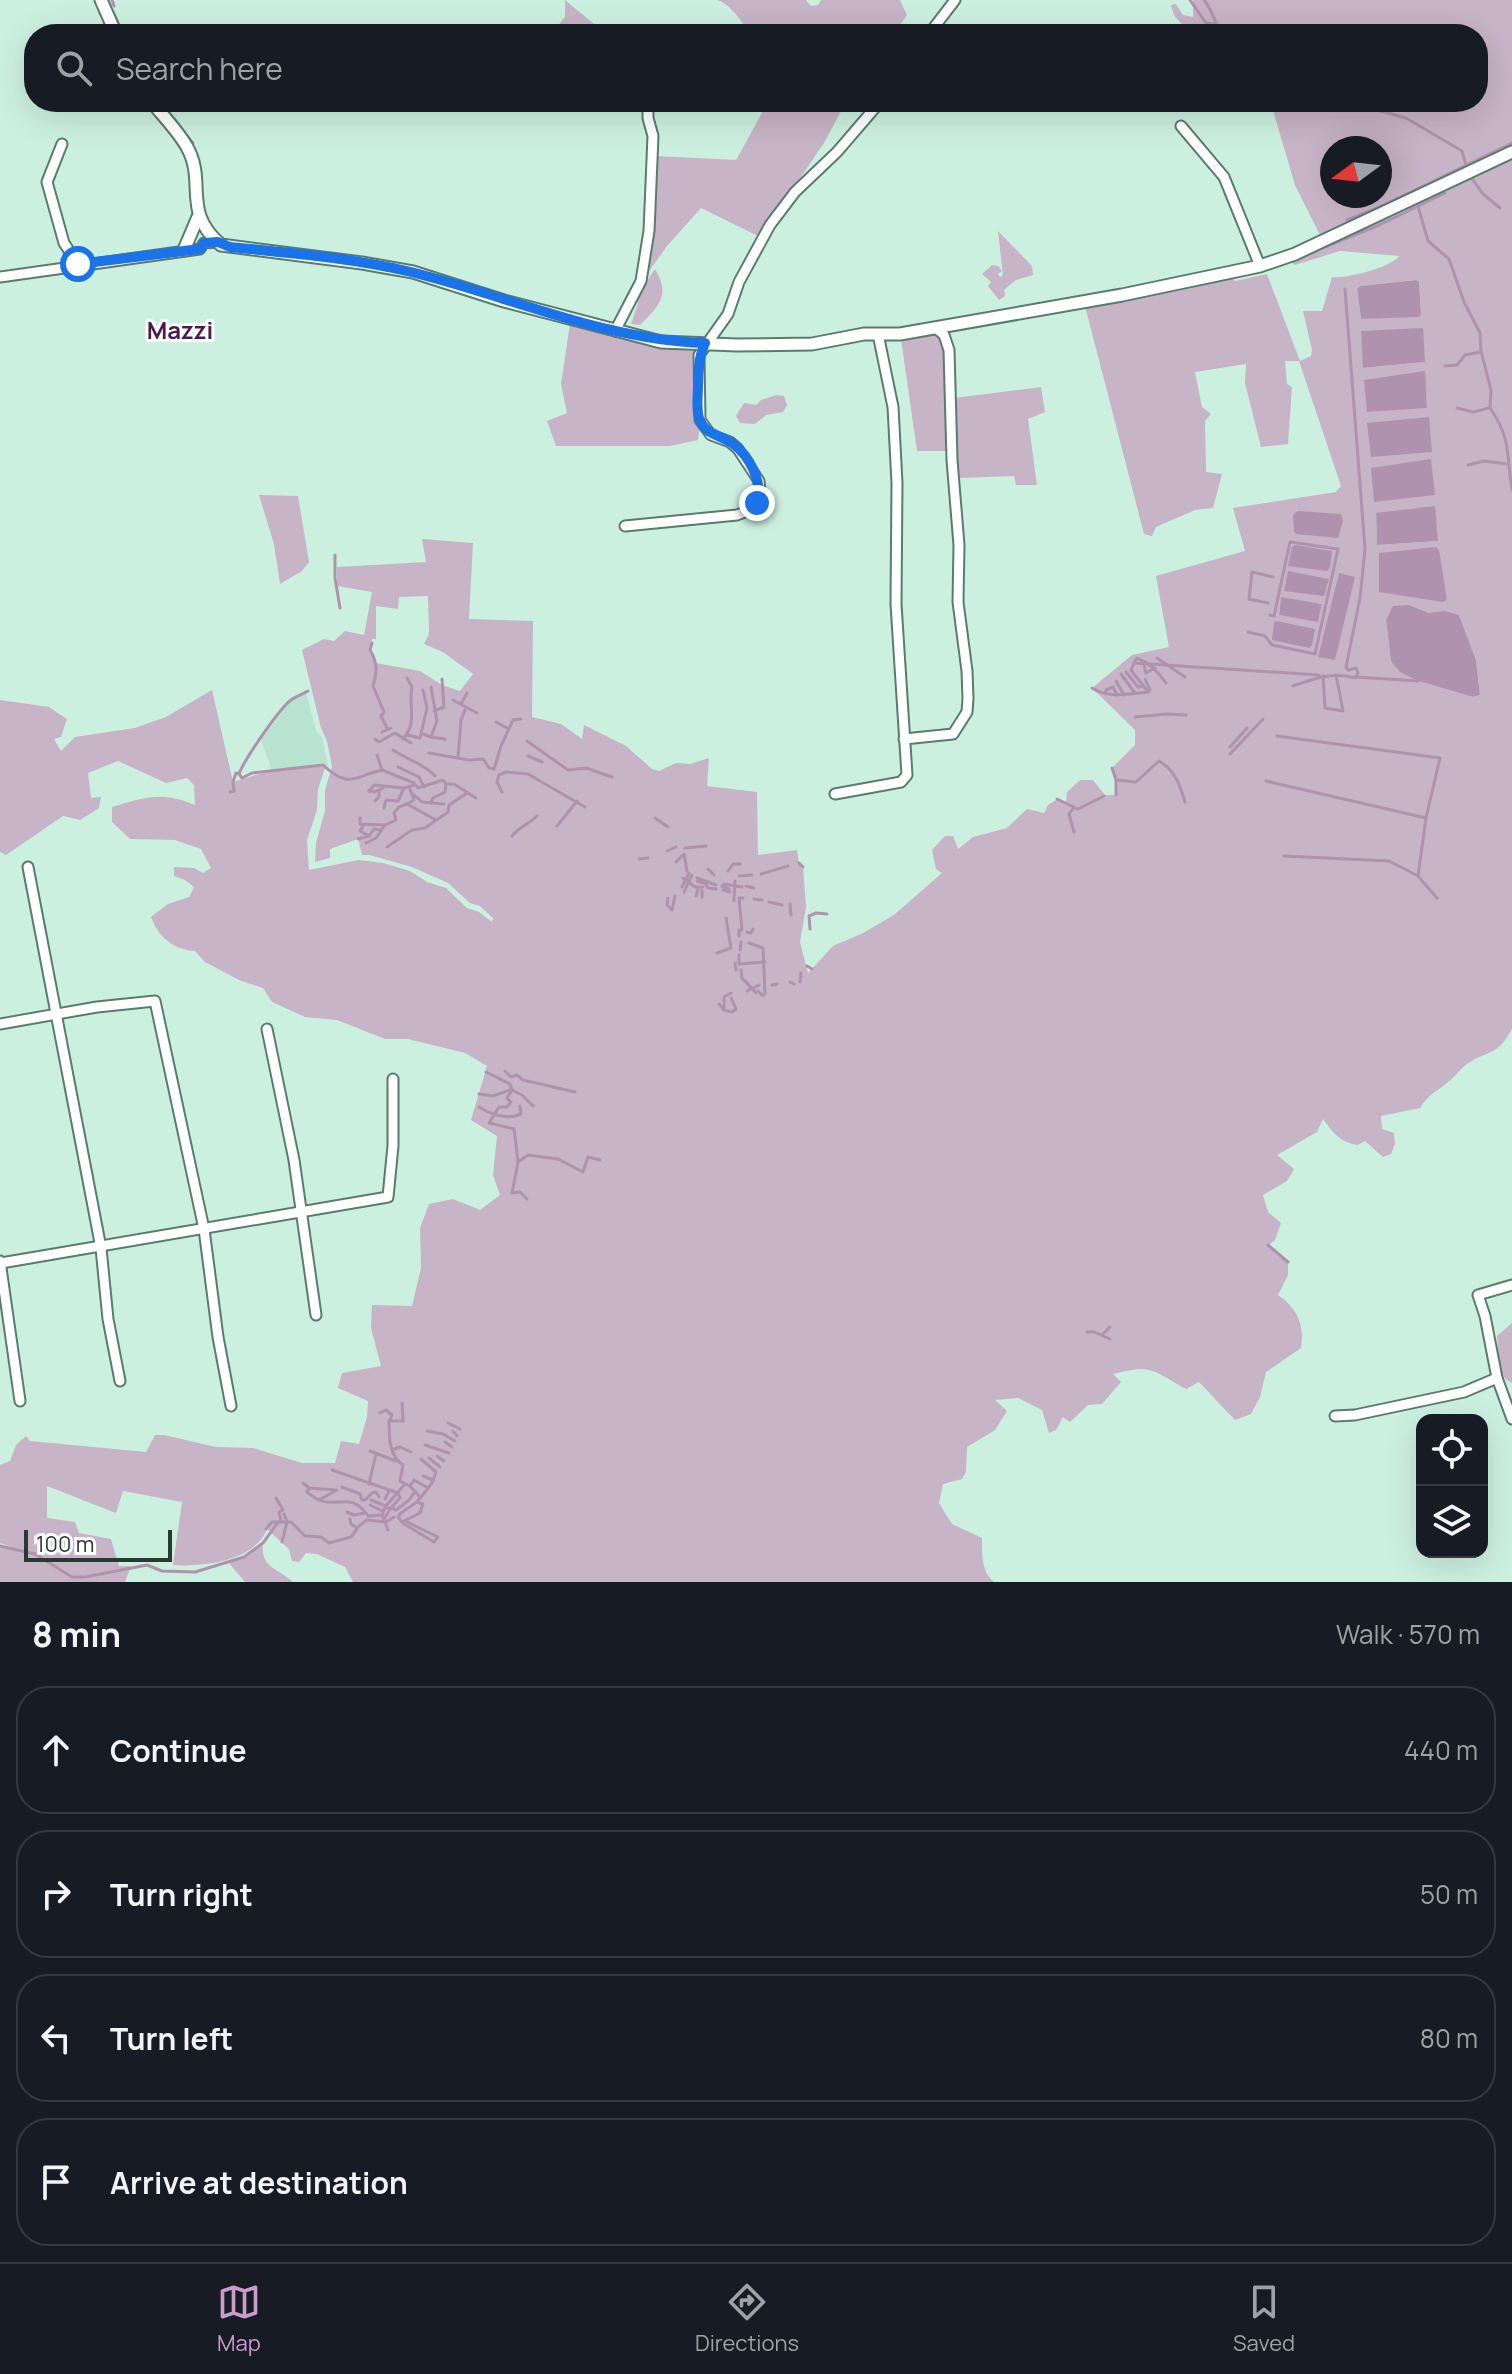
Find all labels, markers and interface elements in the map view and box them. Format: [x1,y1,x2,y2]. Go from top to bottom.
search box [24,24,1488,112]
icon: search [52,46,96,90]
text: Search here [116,48,283,89]
north arrow [1320,136,1392,208]
route start [60,246,96,282]
district label: Mazzi [147,313,213,346]
route end [739,485,775,521]
map controls [1416,1414,1488,1558]
button: locate [1416,1414,1488,1486]
button: layers [1416,1486,1488,1558]
scale bar [24,1526,172,1562]
text: 100 m [36,1529,94,1559]
text: 8 min [32,1611,121,1657]
text: Walk · 570 m [1336,1616,1480,1652]
icon: ahead [34,1728,78,1772]
text: Continue [110,1730,246,1771]
text: 440 m [1404,1732,1478,1768]
icon: right [34,1872,78,1916]
text: Turn right [110,1874,253,1915]
text: 50 m [1420,1876,1478,1912]
icon: left [34,2016,78,2060]
text: Turn left [110,2018,233,2059]
text: 80 m [1420,2020,1478,2056]
icon: arrive [34,2160,78,2204]
text: Arrive at destination [110,2162,408,2203]
tab: Map [217,2280,261,2358]
tab: Directions [695,2280,799,2358]
tab: Saved [1233,2280,1295,2358]

